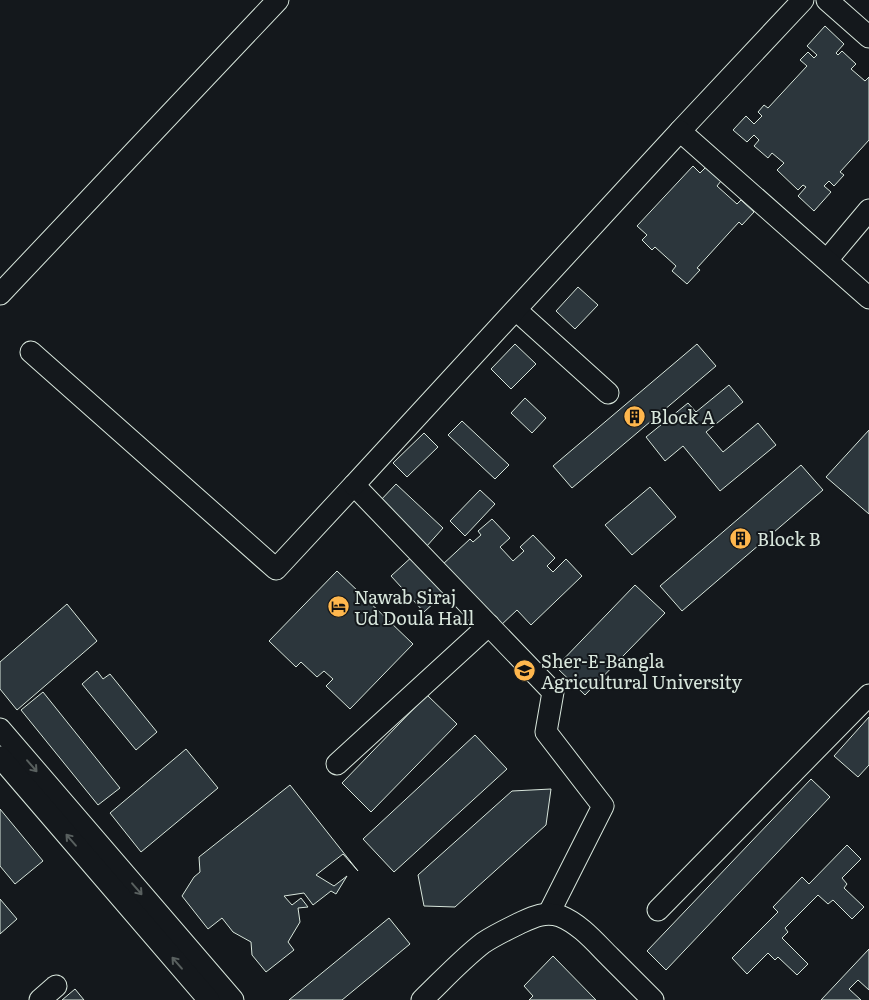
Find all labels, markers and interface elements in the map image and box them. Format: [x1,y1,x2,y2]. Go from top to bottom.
place label: Block A [650,403,715,430]
building icon: Block A [622,404,646,428]
place label: Block B [757,525,821,552]
building icon: Block B [729,526,753,550]
place label: Nawab Siraj Ud Doula Hall [354,583,474,631]
hotel icon: Nawab Siraj Ud Doula Hall [326,594,350,618]
place label: Sher-E-Bangla Agricultural University [541,647,743,695]
school or university icon: Sher-E-Bangla Agricultural University [513,658,537,682]
one-way arrow [26,759,37,772]
one-way arrow [66,833,77,846]
one-way arrow [132,882,143,895]
one-way arrow [172,957,183,970]

